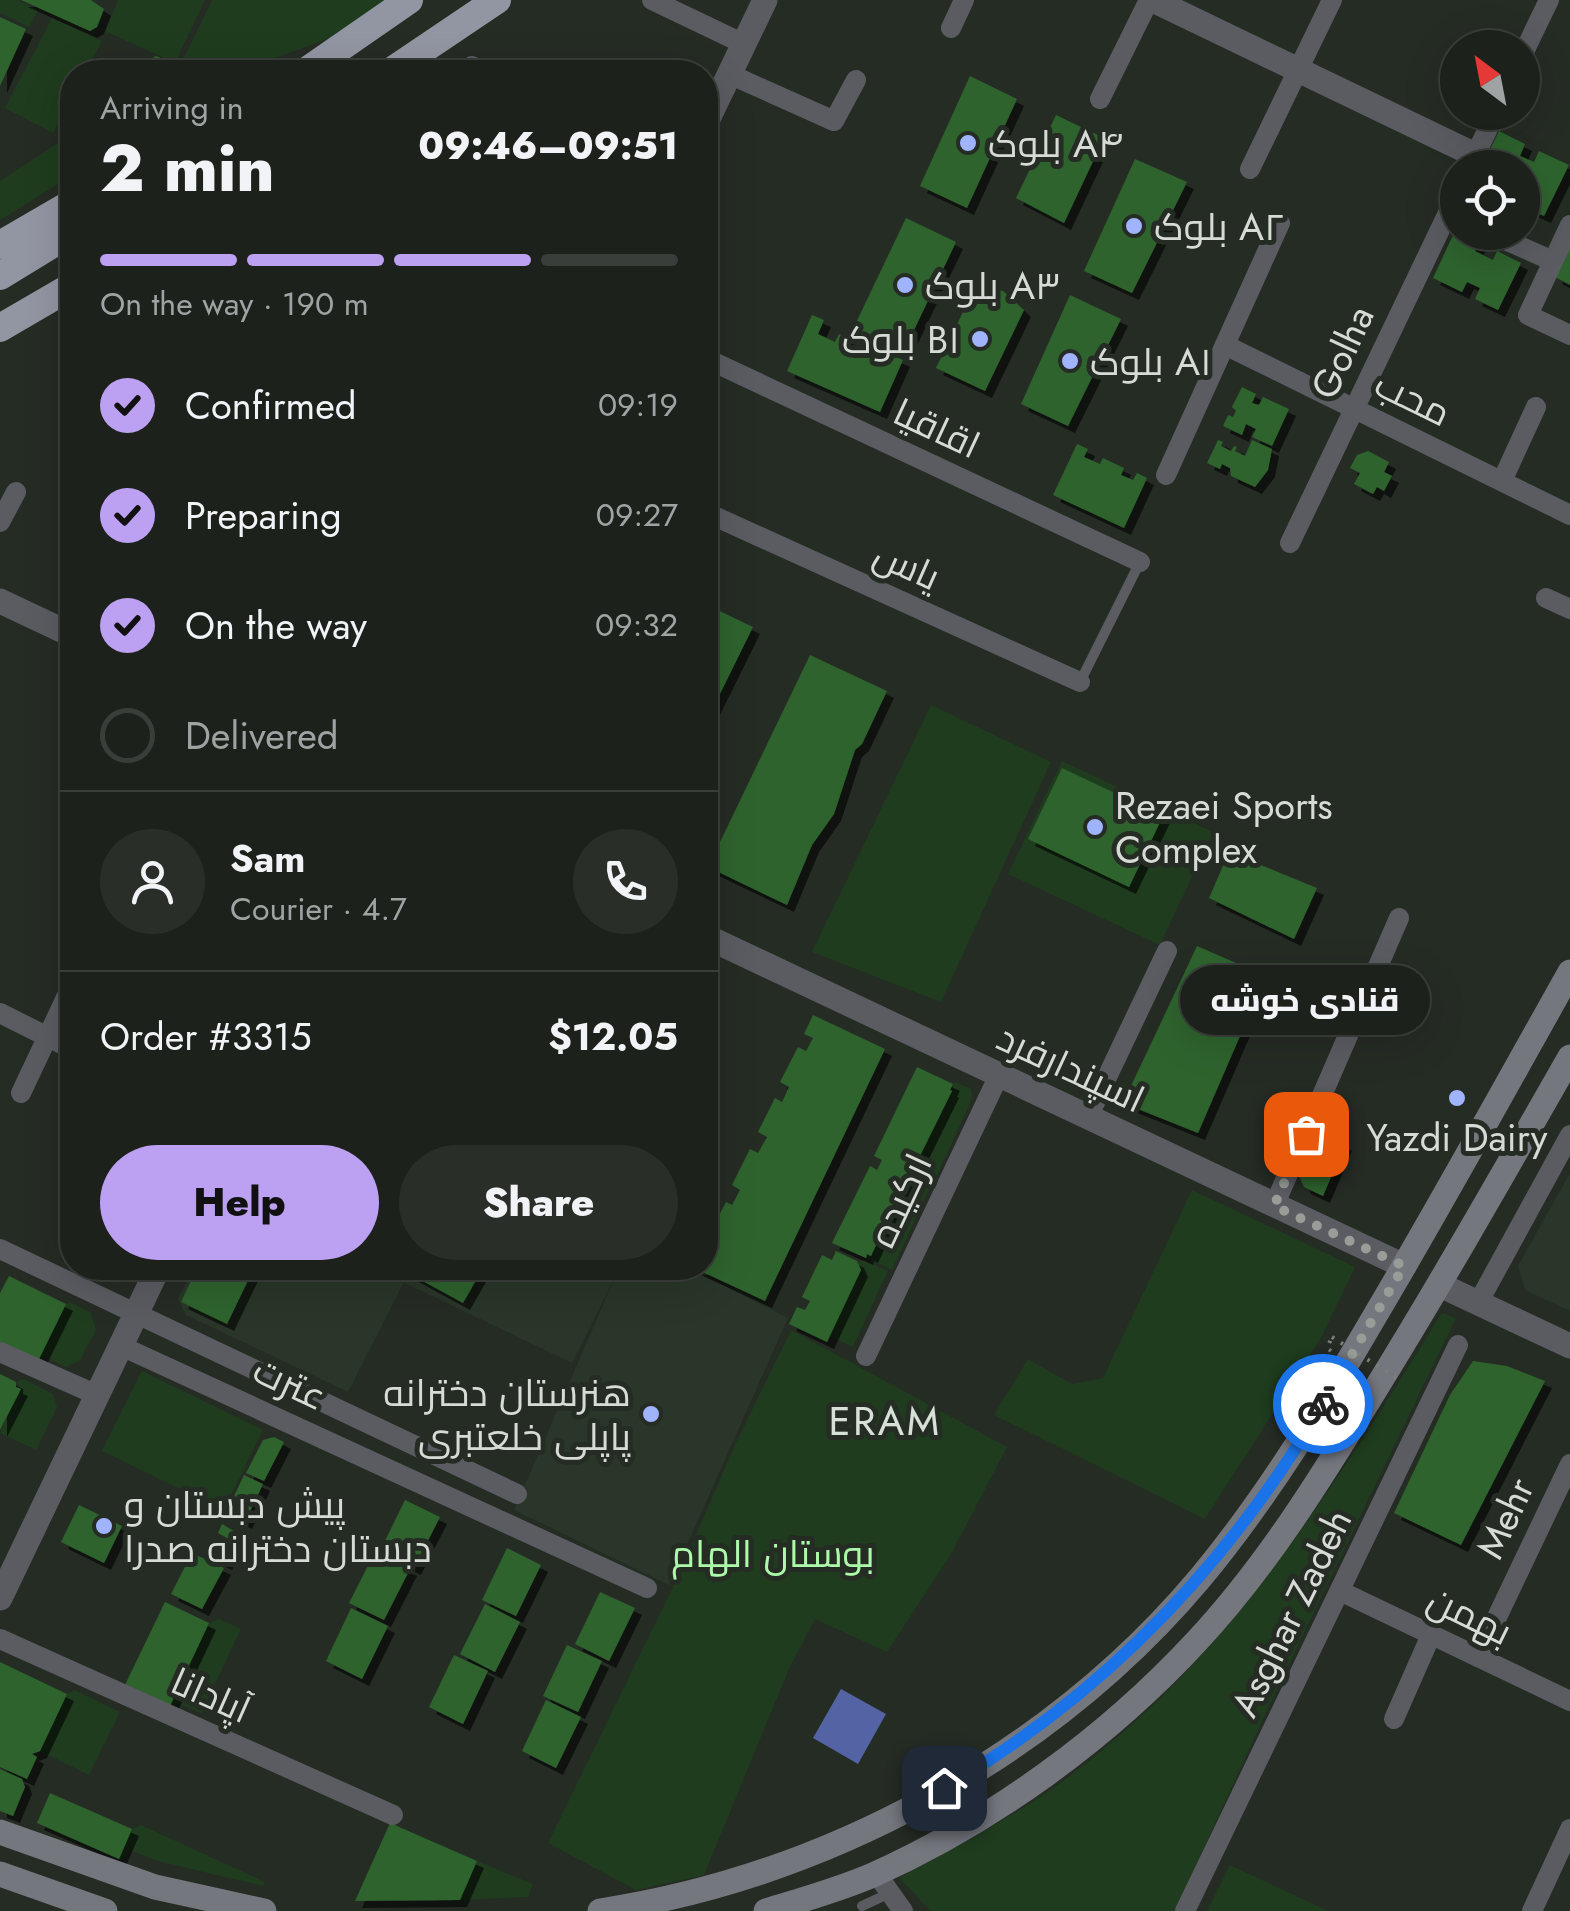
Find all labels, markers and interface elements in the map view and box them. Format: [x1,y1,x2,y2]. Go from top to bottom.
north arrow [1440,30,1540,130]
map controls [1440,30,1540,250]
text: Arriving in [100,85,244,131]
place label: بلوک A۴ [988,116,1123,171]
text: 09:46–09:51 [418,118,678,173]
text: 2 min [100,121,275,215]
marker: بلوک A۴ [957,132,979,154]
button: locate [1440,150,1540,250]
place label: بلوک A۲ [1154,199,1284,254]
marker: بلوک A۲ [1123,215,1145,237]
place label: بلوک A۳ [925,258,1061,313]
marker: بلوک A۳ [894,274,916,296]
text: On the way · 190 m [100,281,369,327]
street label: Golha [1297,296,1387,408]
place label: بلوک B۱ [842,312,960,367]
marker: بلوک B۱ [969,328,991,350]
place label: بلوک A۱ [1090,334,1212,389]
marker: بلوک A۱ [1059,350,1081,372]
street label: محب [1366,356,1460,440]
icon: check [100,378,155,433]
text: Confirmed [185,378,356,433]
text: 09:19 [598,382,678,428]
street label: اقاقیا [885,384,989,472]
icon: check [100,488,155,543]
text: Preparing [185,488,342,543]
text: 09:27 [596,492,678,538]
street label: یاس [865,526,949,604]
icon: check [100,598,155,653]
text: On the way [185,598,367,653]
text: 09:32 [595,602,678,648]
text: Delivered [185,708,338,763]
place label: Rezaei Sports Complex [1115,778,1333,877]
marker: Rezaei Sports Complex [1084,816,1106,838]
button: person [100,829,205,934]
button: phone [573,829,678,934]
text: Sam [230,831,305,886]
text: Courier · 4.7 [230,886,407,932]
callout: قنادی خوشه [1181,964,1431,1034]
text: قنادی خوشه [1210,977,1400,1023]
text: Order #3315 [100,1009,312,1064]
text: $12.05 [548,1009,678,1064]
street label: اسپندارفرد [988,1010,1154,1126]
marker: Yazdi Dairy [1446,1087,1468,1109]
pin [1264,1092,1349,1177]
icon: bag [1279,1107,1334,1162]
place label: Yazdi Dairy [1366,1110,1548,1165]
street label: ارکیده [854,1144,946,1256]
button: Help [100,1145,379,1260]
button: Share [399,1145,678,1260]
street label: عترت [244,1342,336,1424]
courier [1273,1354,1373,1454]
place label: هنرستان دخترانه پاپلی خلعتبری [383,1365,631,1464]
icon: bike [1296,1377,1351,1432]
district label: ERAM [828,1392,942,1450]
marker: هنرستان دخترانه پاپلی خلعتبری [640,1403,662,1425]
street label: Mehr [1462,1469,1548,1567]
place label: پیش دبستان و دبستان دخترانه صدرا [124,1477,432,1576]
street label: Asghar Zadeh [1217,1500,1365,1726]
marker: پیش دبستان و دبستان دخترانه صدرا [93,1515,115,1537]
park label: بوستان الهام [671,1526,875,1581]
street label: بهمن [1419,1571,1521,1659]
street label: آپادانا [163,1653,259,1737]
pin [902,1746,987,1831]
icon: home [917,1761,972,1816]

